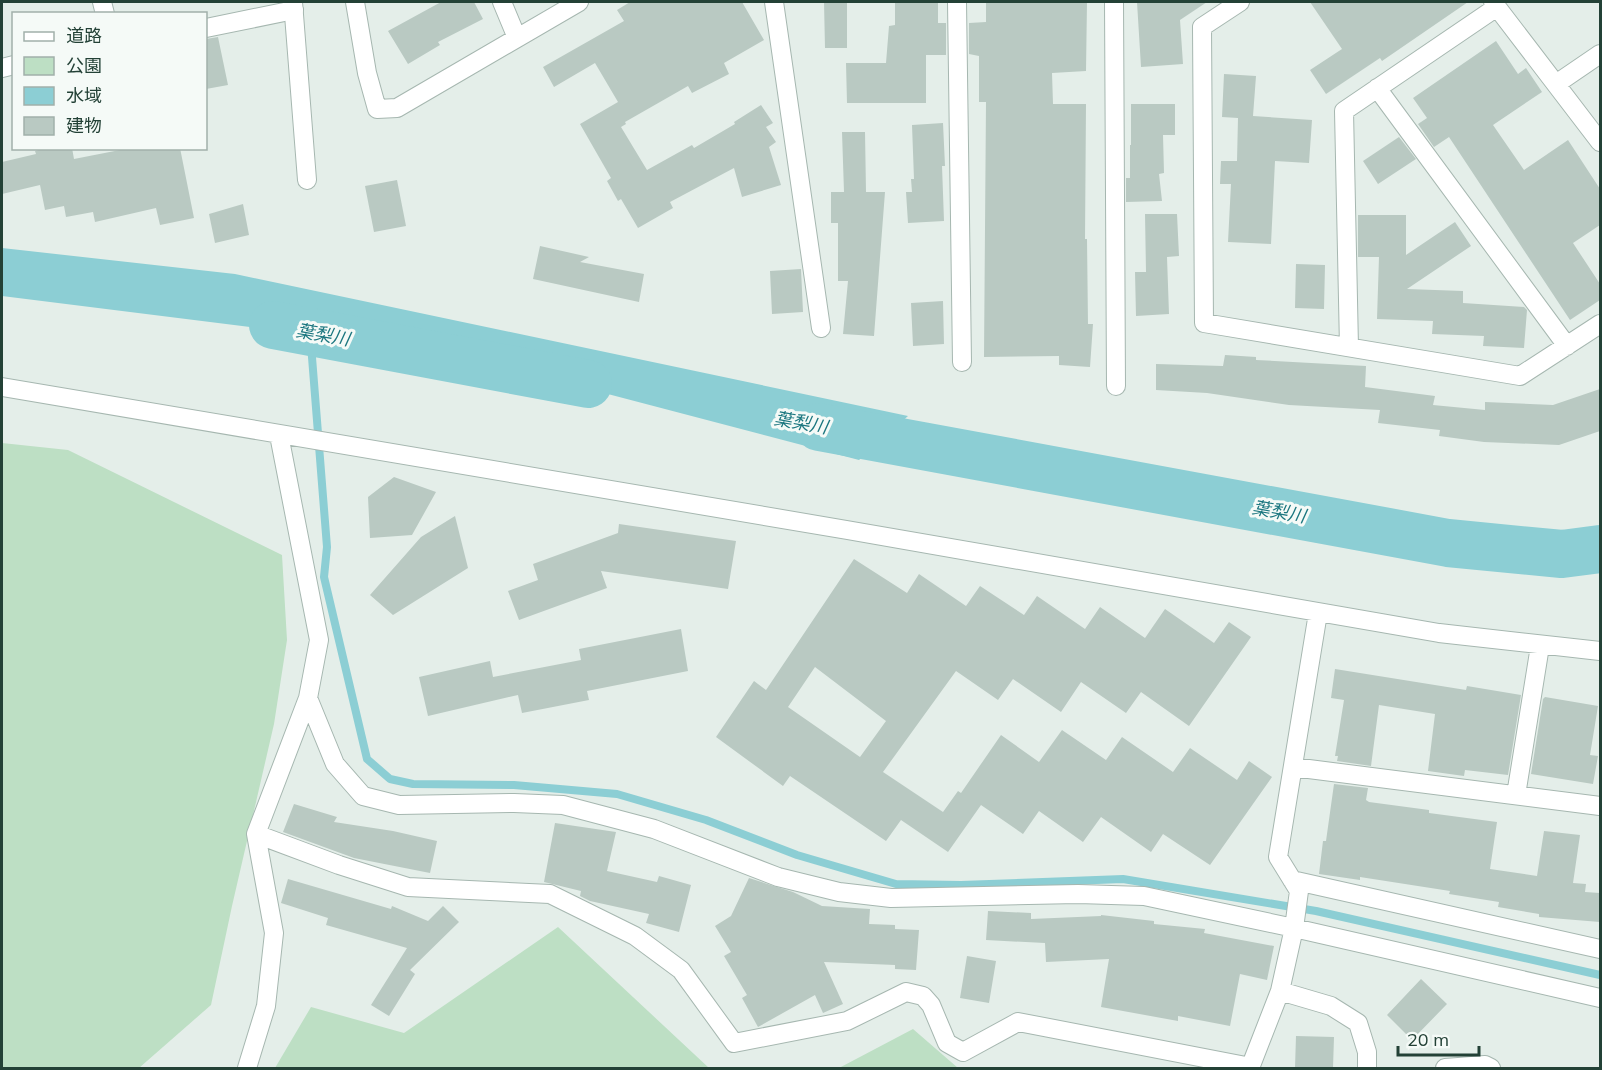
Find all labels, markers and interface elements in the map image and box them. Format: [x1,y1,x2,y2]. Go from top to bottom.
legend [12,12,207,150]
text: 道路 [66,24,102,47]
text: 公園 [66,54,102,77]
text: 水域 [66,84,102,107]
text: 建物 [66,114,102,137]
water label: 葉梨川 [295,318,354,351]
water label: 葉梨川 [773,406,832,439]
water label: 葉梨川 [1251,495,1310,528]
scale bar [1398,1019,1479,1057]
text: 20 m [1407,1028,1449,1051]

